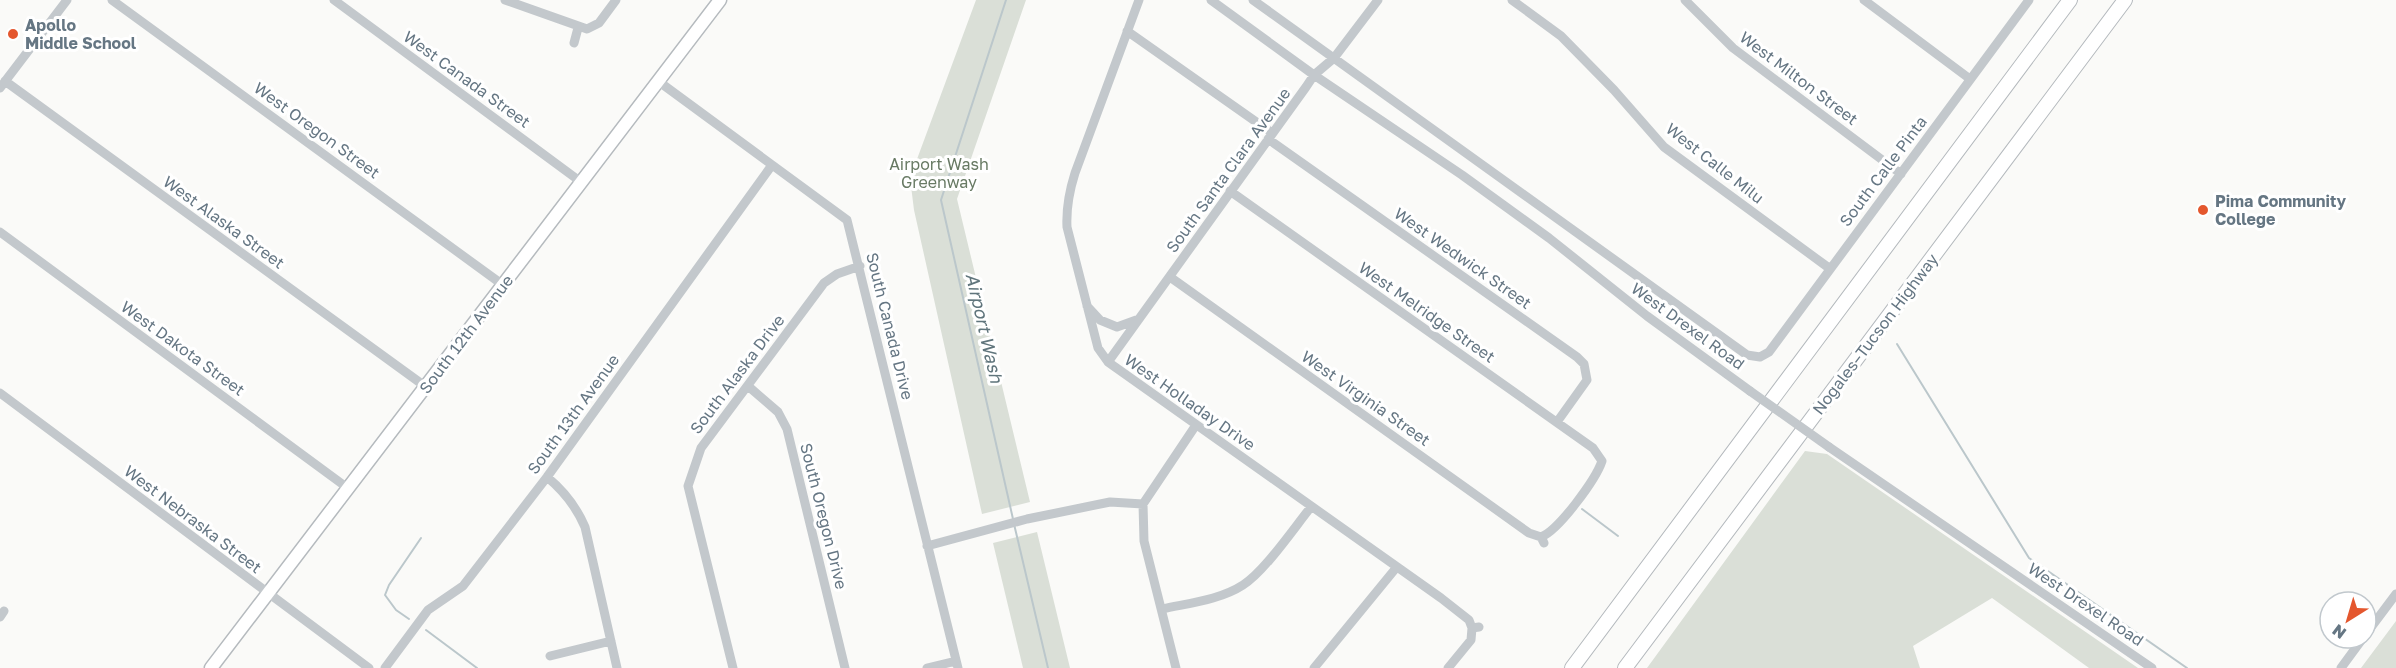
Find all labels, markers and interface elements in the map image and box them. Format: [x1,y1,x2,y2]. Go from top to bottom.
place label: Apollo Middle School [25,15,137,53]
street label: West Canada Street [400,26,534,132]
marker: Apollo Middle School [6,27,20,41]
street label: West Milton Street [1736,27,1862,129]
street label: West Oregon Street [250,78,384,182]
street label: South Santa Clara Avenue [1161,84,1295,256]
street label: South Calle Pinta [1835,112,1931,230]
street label: West Calle Milu [1662,118,1768,208]
park label: Airport Wash Greenway [889,154,989,192]
street label: West Alaska Street [159,171,289,273]
place label: Pima Community College [2215,191,2346,229]
street label: West Wedwick Street [1390,203,1536,313]
marker: Pima Community College [2196,203,2210,217]
street label: South Canada Drive [862,250,918,402]
street label: Nogales–Tucson Highway [1808,250,1942,418]
street label: West Melridge Street [1355,257,1499,367]
street label: South 12th Avenue [415,271,517,397]
water label: Airport Wash [962,271,1009,386]
street label: West Drexel Road [1627,278,1749,374]
street label: West Dakota Street [117,296,249,400]
street label: South Alaska Drive [686,310,788,438]
street label: West Virginia Street [1298,346,1434,450]
street label: West Holladay Drive [1121,349,1259,455]
street label: South 13th Avenue [523,350,623,478]
street label: South Oregon Drive [796,441,852,591]
street label: West Nebraska Street [120,461,266,577]
street label: West Drexel Road [2024,558,2148,650]
north arrow [2318,590,2378,650]
text: N [2328,620,2350,644]

